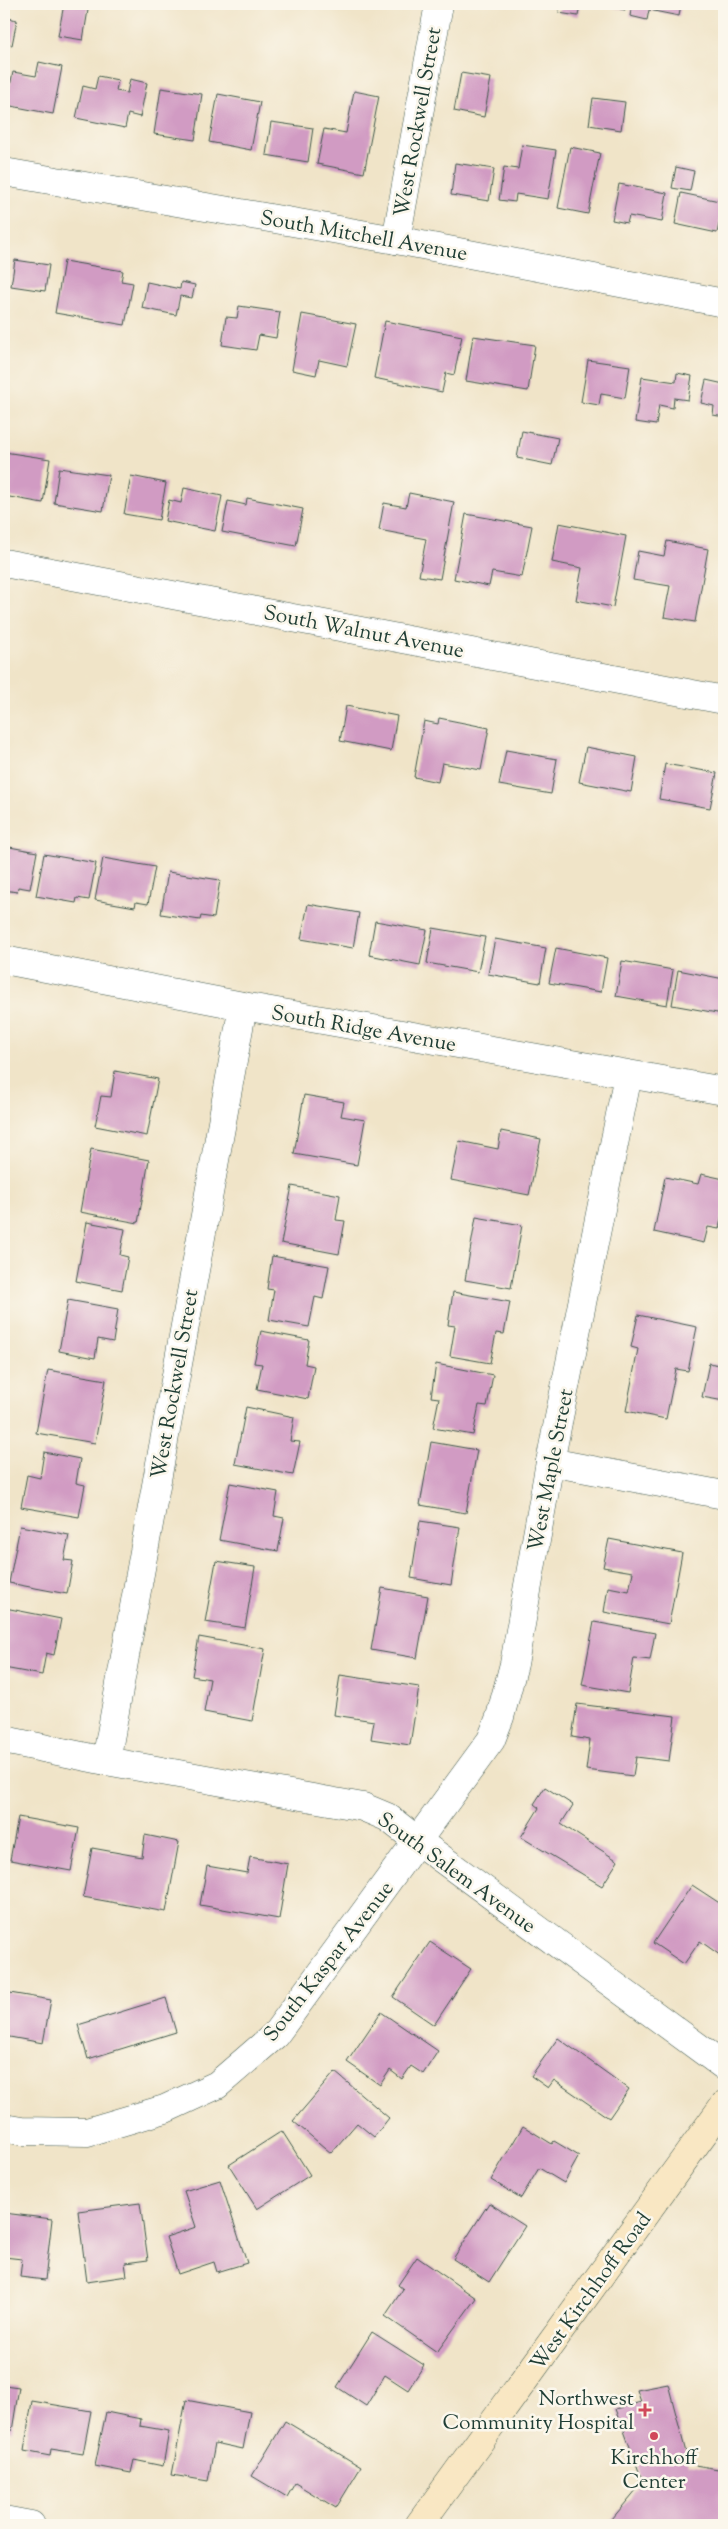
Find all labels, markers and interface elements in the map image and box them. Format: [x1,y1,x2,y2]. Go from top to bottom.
street label: West Rockwell Street [387,25,450,220]
street label: South Mitchell Avenue [258,204,470,270]
street label: South Walnut Avenue [261,599,467,667]
street label: South Ridge Avenue [269,999,458,1061]
street label: West Rockwell Street [144,1287,207,1482]
street label: West Maple Street [521,1386,582,1554]
street label: South Salem Avenue [370,1806,541,1942]
street label: South Kaspar Avenue [257,1875,402,2049]
street label: West Kirchhoff Road [524,2207,660,2378]
place label: Northwest Community Hospital [443,2385,634,2439]
marker: Northwest Community Hospital [638,2403,652,2417]
marker: Kirchhoff Center [648,2430,660,2442]
place label: Kirchhoff Center [610,2444,699,2498]

